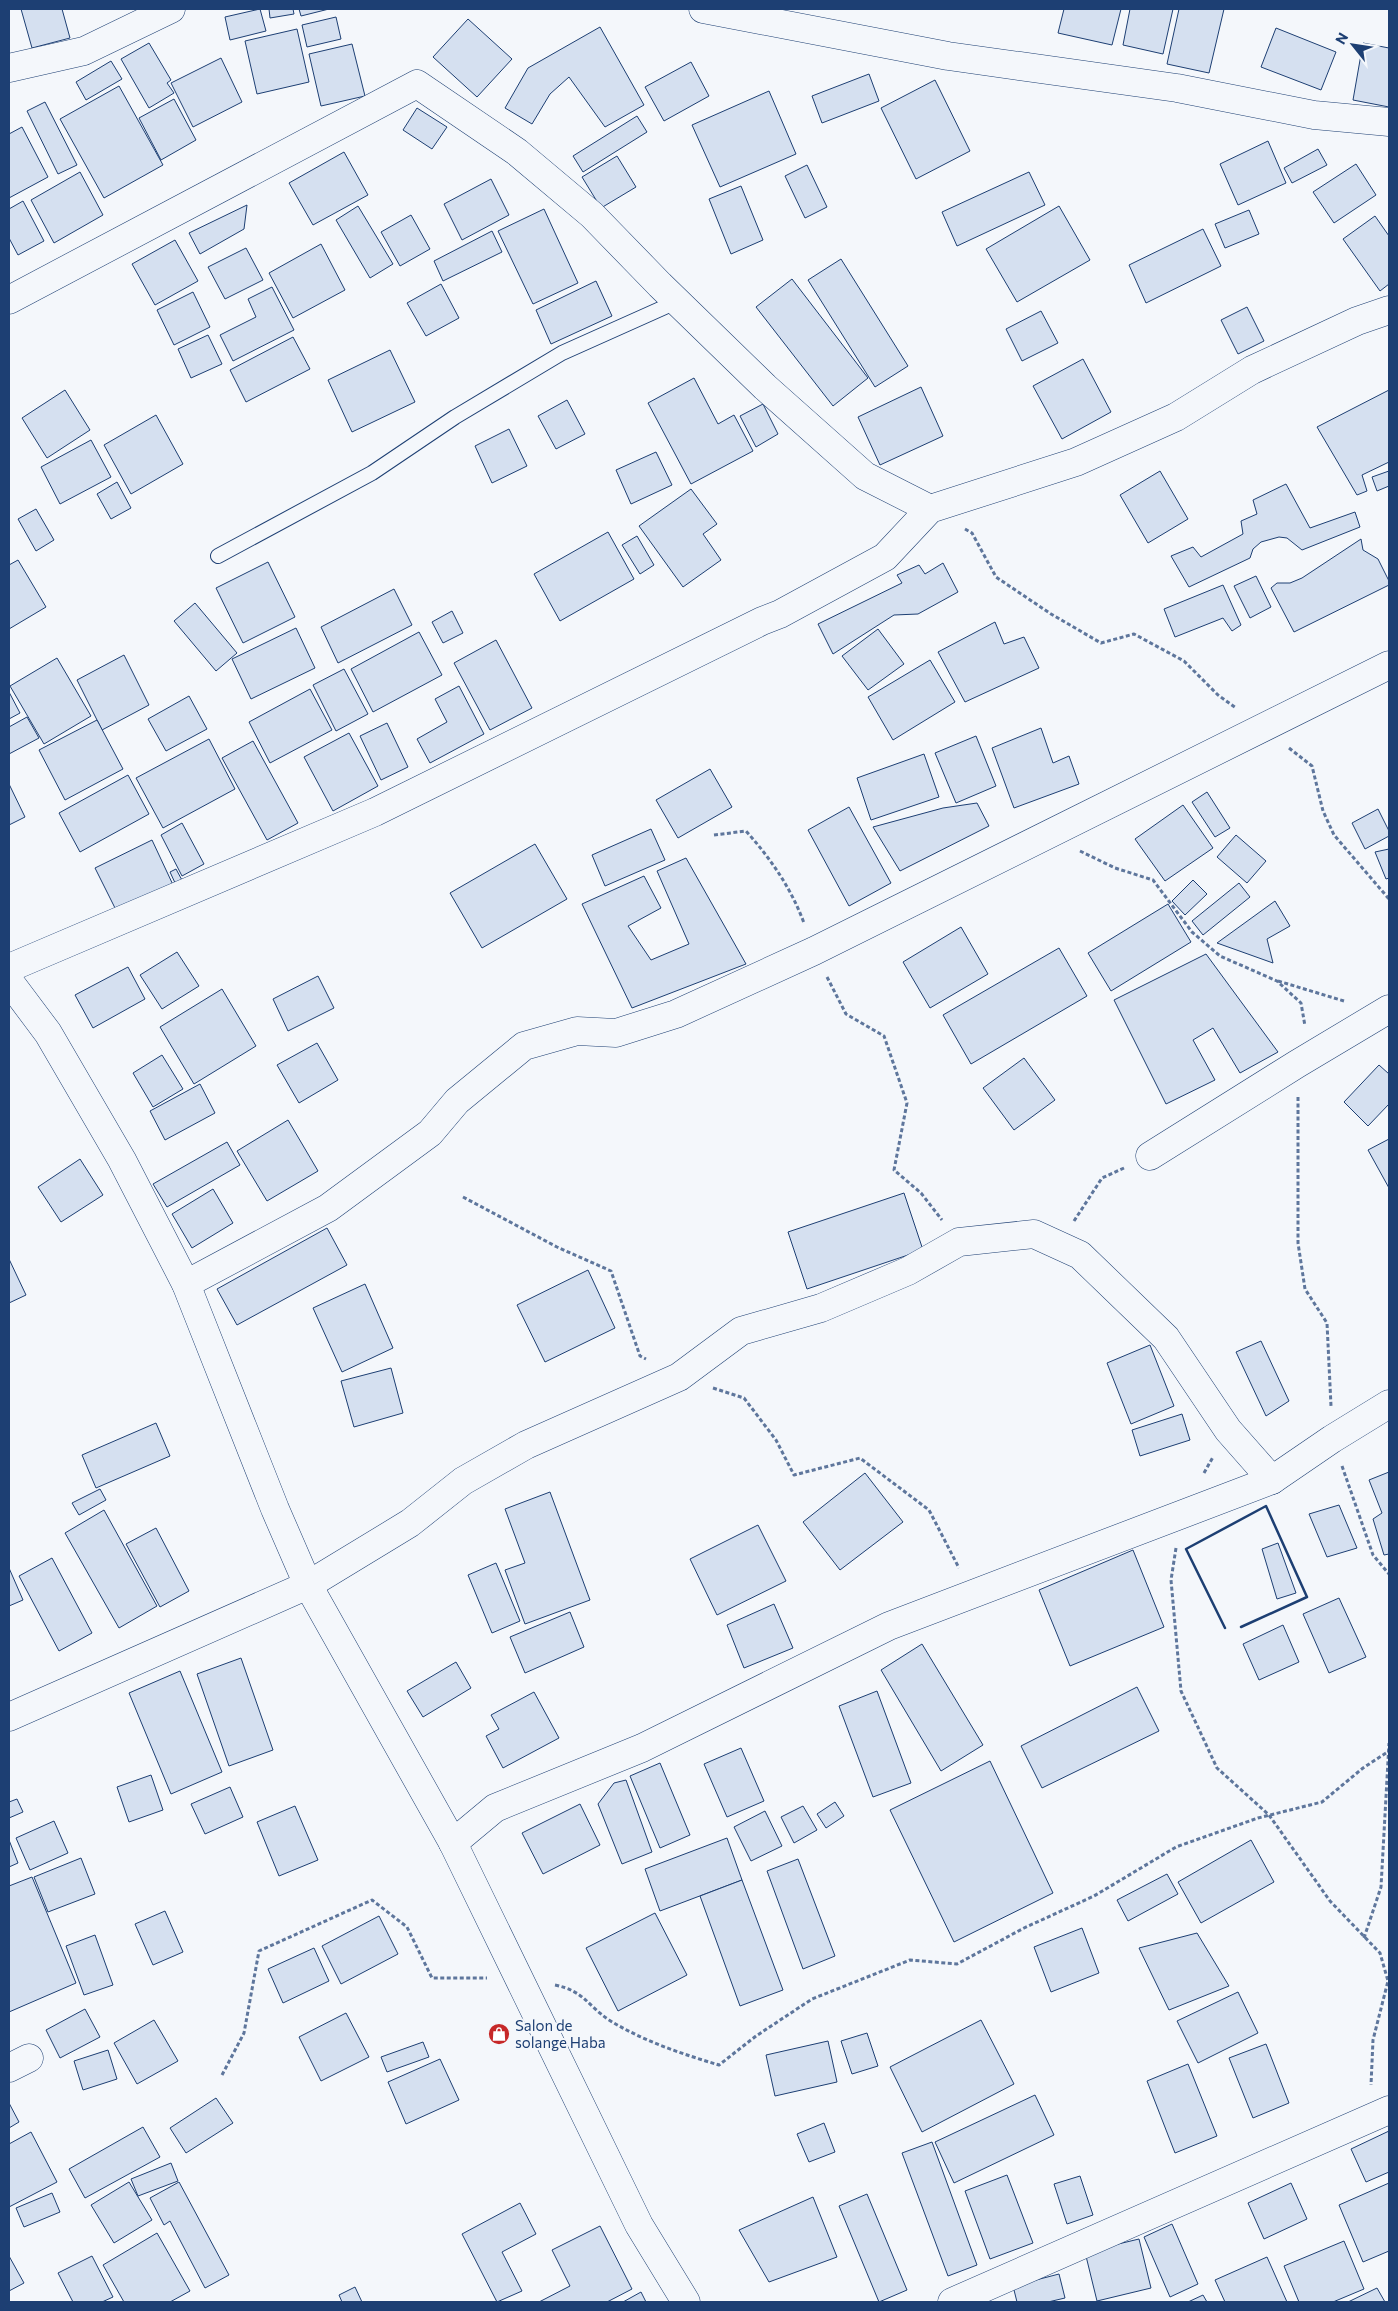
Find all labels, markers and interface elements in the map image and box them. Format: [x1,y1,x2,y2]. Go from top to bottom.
north arrow [1328,20,1378,70]
text: N [1331,29,1351,47]
place label: Salon de solange Haba [515,2016,606,2051]
shop icon: Salon de solange Haba [487,2022,511,2046]

